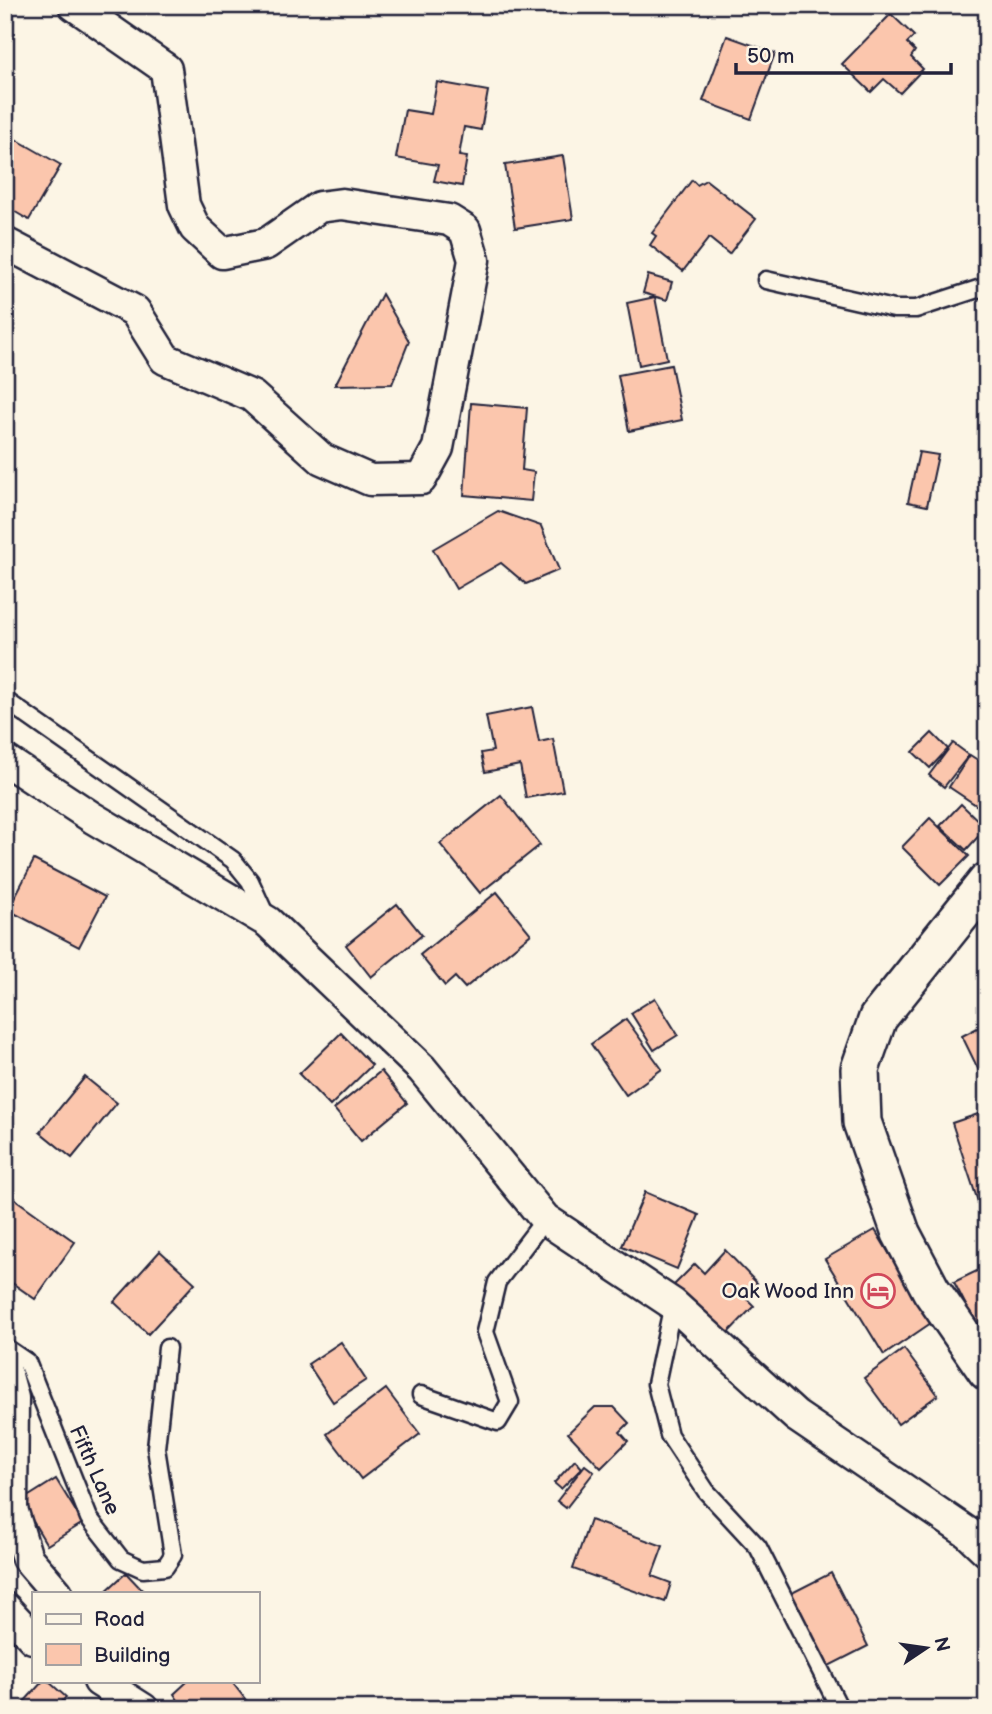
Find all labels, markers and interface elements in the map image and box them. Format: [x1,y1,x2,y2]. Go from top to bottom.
scale bar [736,32,952,76]
text: 50 m [747,44,794,69]
hotel icon: Oak Wood Inn [859,1272,897,1310]
place label: Oak Wood Inn [722,1279,854,1304]
street label: Fifth Lane [64,1422,125,1519]
legend [32,1592,259,1682]
text: Road [94,1607,145,1632]
north arrow [890,1612,960,1682]
text: N [928,1635,954,1654]
text: Building [94,1643,170,1668]

